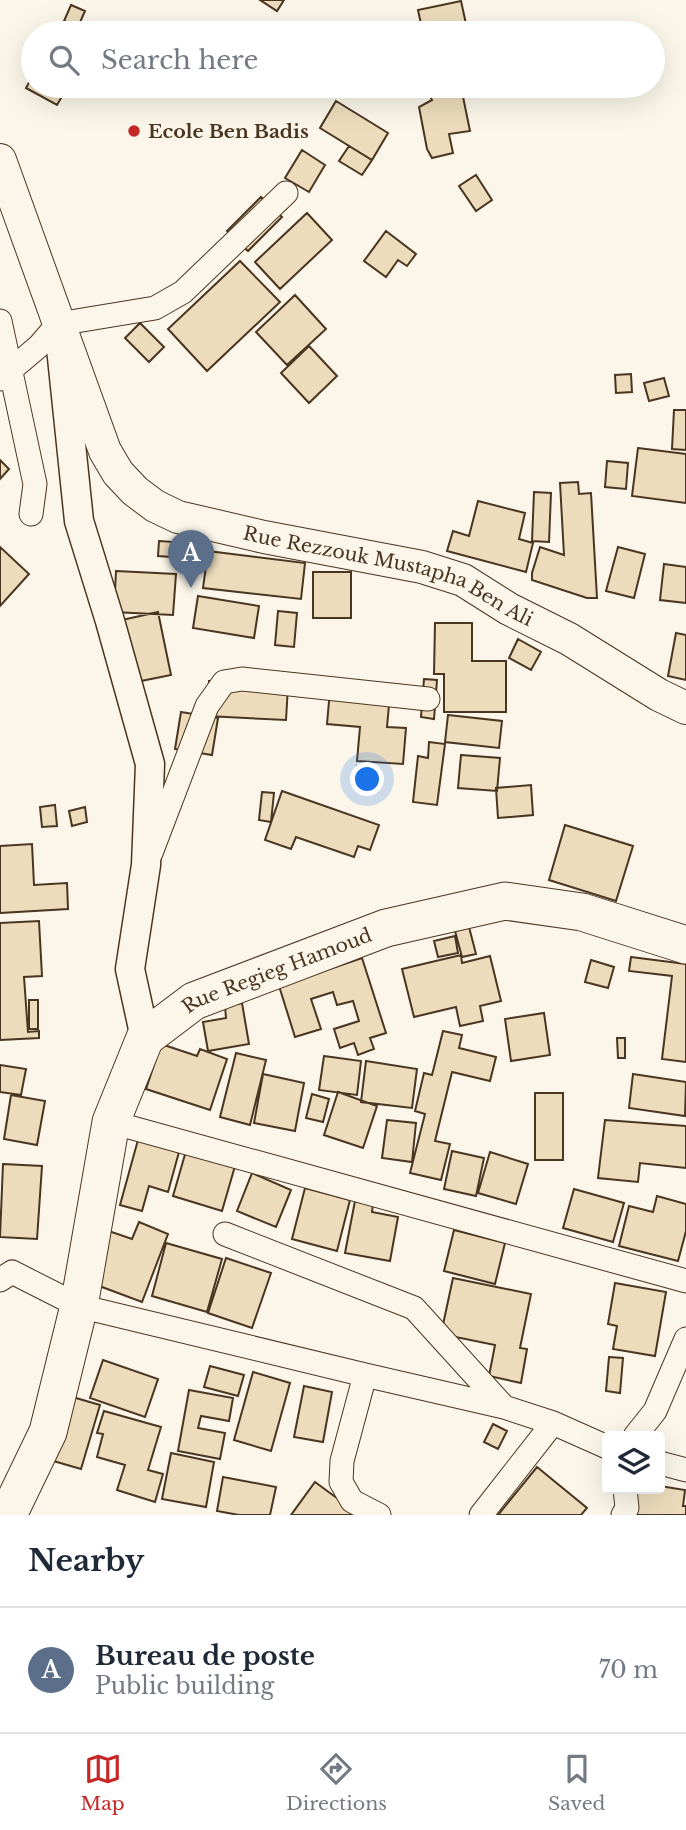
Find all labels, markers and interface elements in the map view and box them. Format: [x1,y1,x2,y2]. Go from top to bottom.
search box [21,21,665,98]
icon: search [45,41,83,79]
text: Search here [101,44,258,76]
place label: Ecole Ben Badis [148,120,309,143]
marker: Ecole Ben Badis [126,123,142,139]
street label: Rue Rezzouk Mustapha Ben Ali [241,522,537,631]
pin: A [168,530,214,588]
your location [350,762,384,796]
street label: Rue Regieg Hamoud [177,923,375,1018]
map controls [602,1431,665,1494]
button: layers [602,1431,665,1494]
text: Nearby [28,1542,144,1579]
text: Bureau de poste [95,1640,315,1672]
text: A [42,1656,60,1684]
text: 70 m [599,1656,658,1684]
text: Public building [95,1672,274,1700]
tab: Map [81,1750,125,1815]
tab: Directions [286,1750,387,1815]
tab: Saved [548,1750,605,1815]

